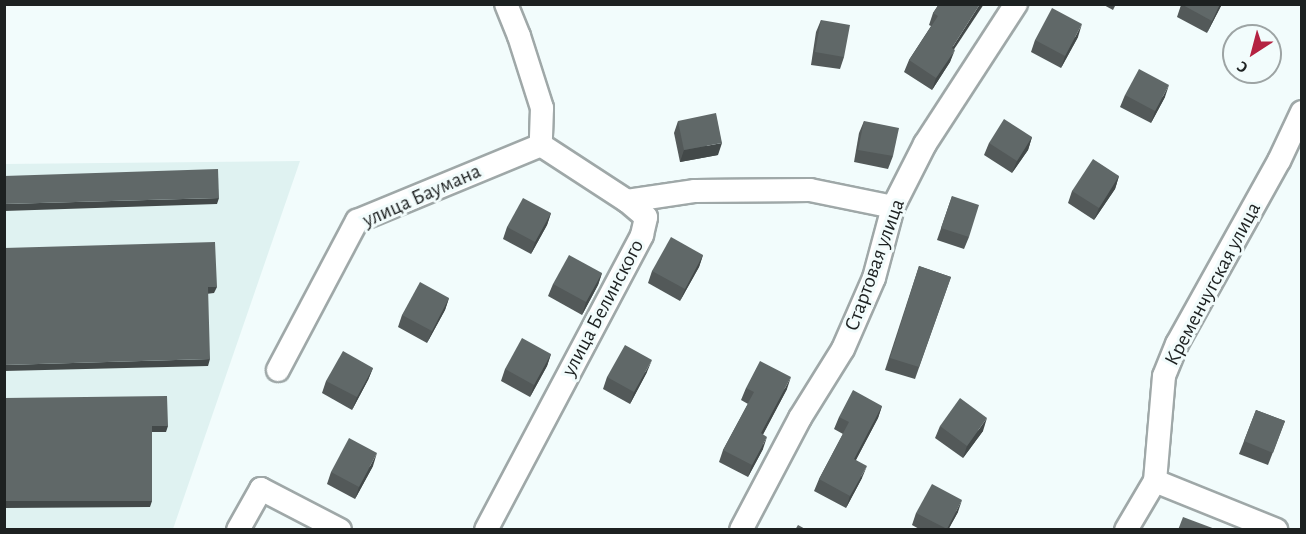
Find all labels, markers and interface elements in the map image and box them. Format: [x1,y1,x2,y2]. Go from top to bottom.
north arrow [1222,24,1282,84]
text: С [1234,58,1251,76]
street label: улица Баумана [359,159,485,233]
street label: Стартовая улица [839,196,911,334]
street label: Кременчугская улица [1159,198,1267,370]
street label: улица Белинского [556,235,650,381]

